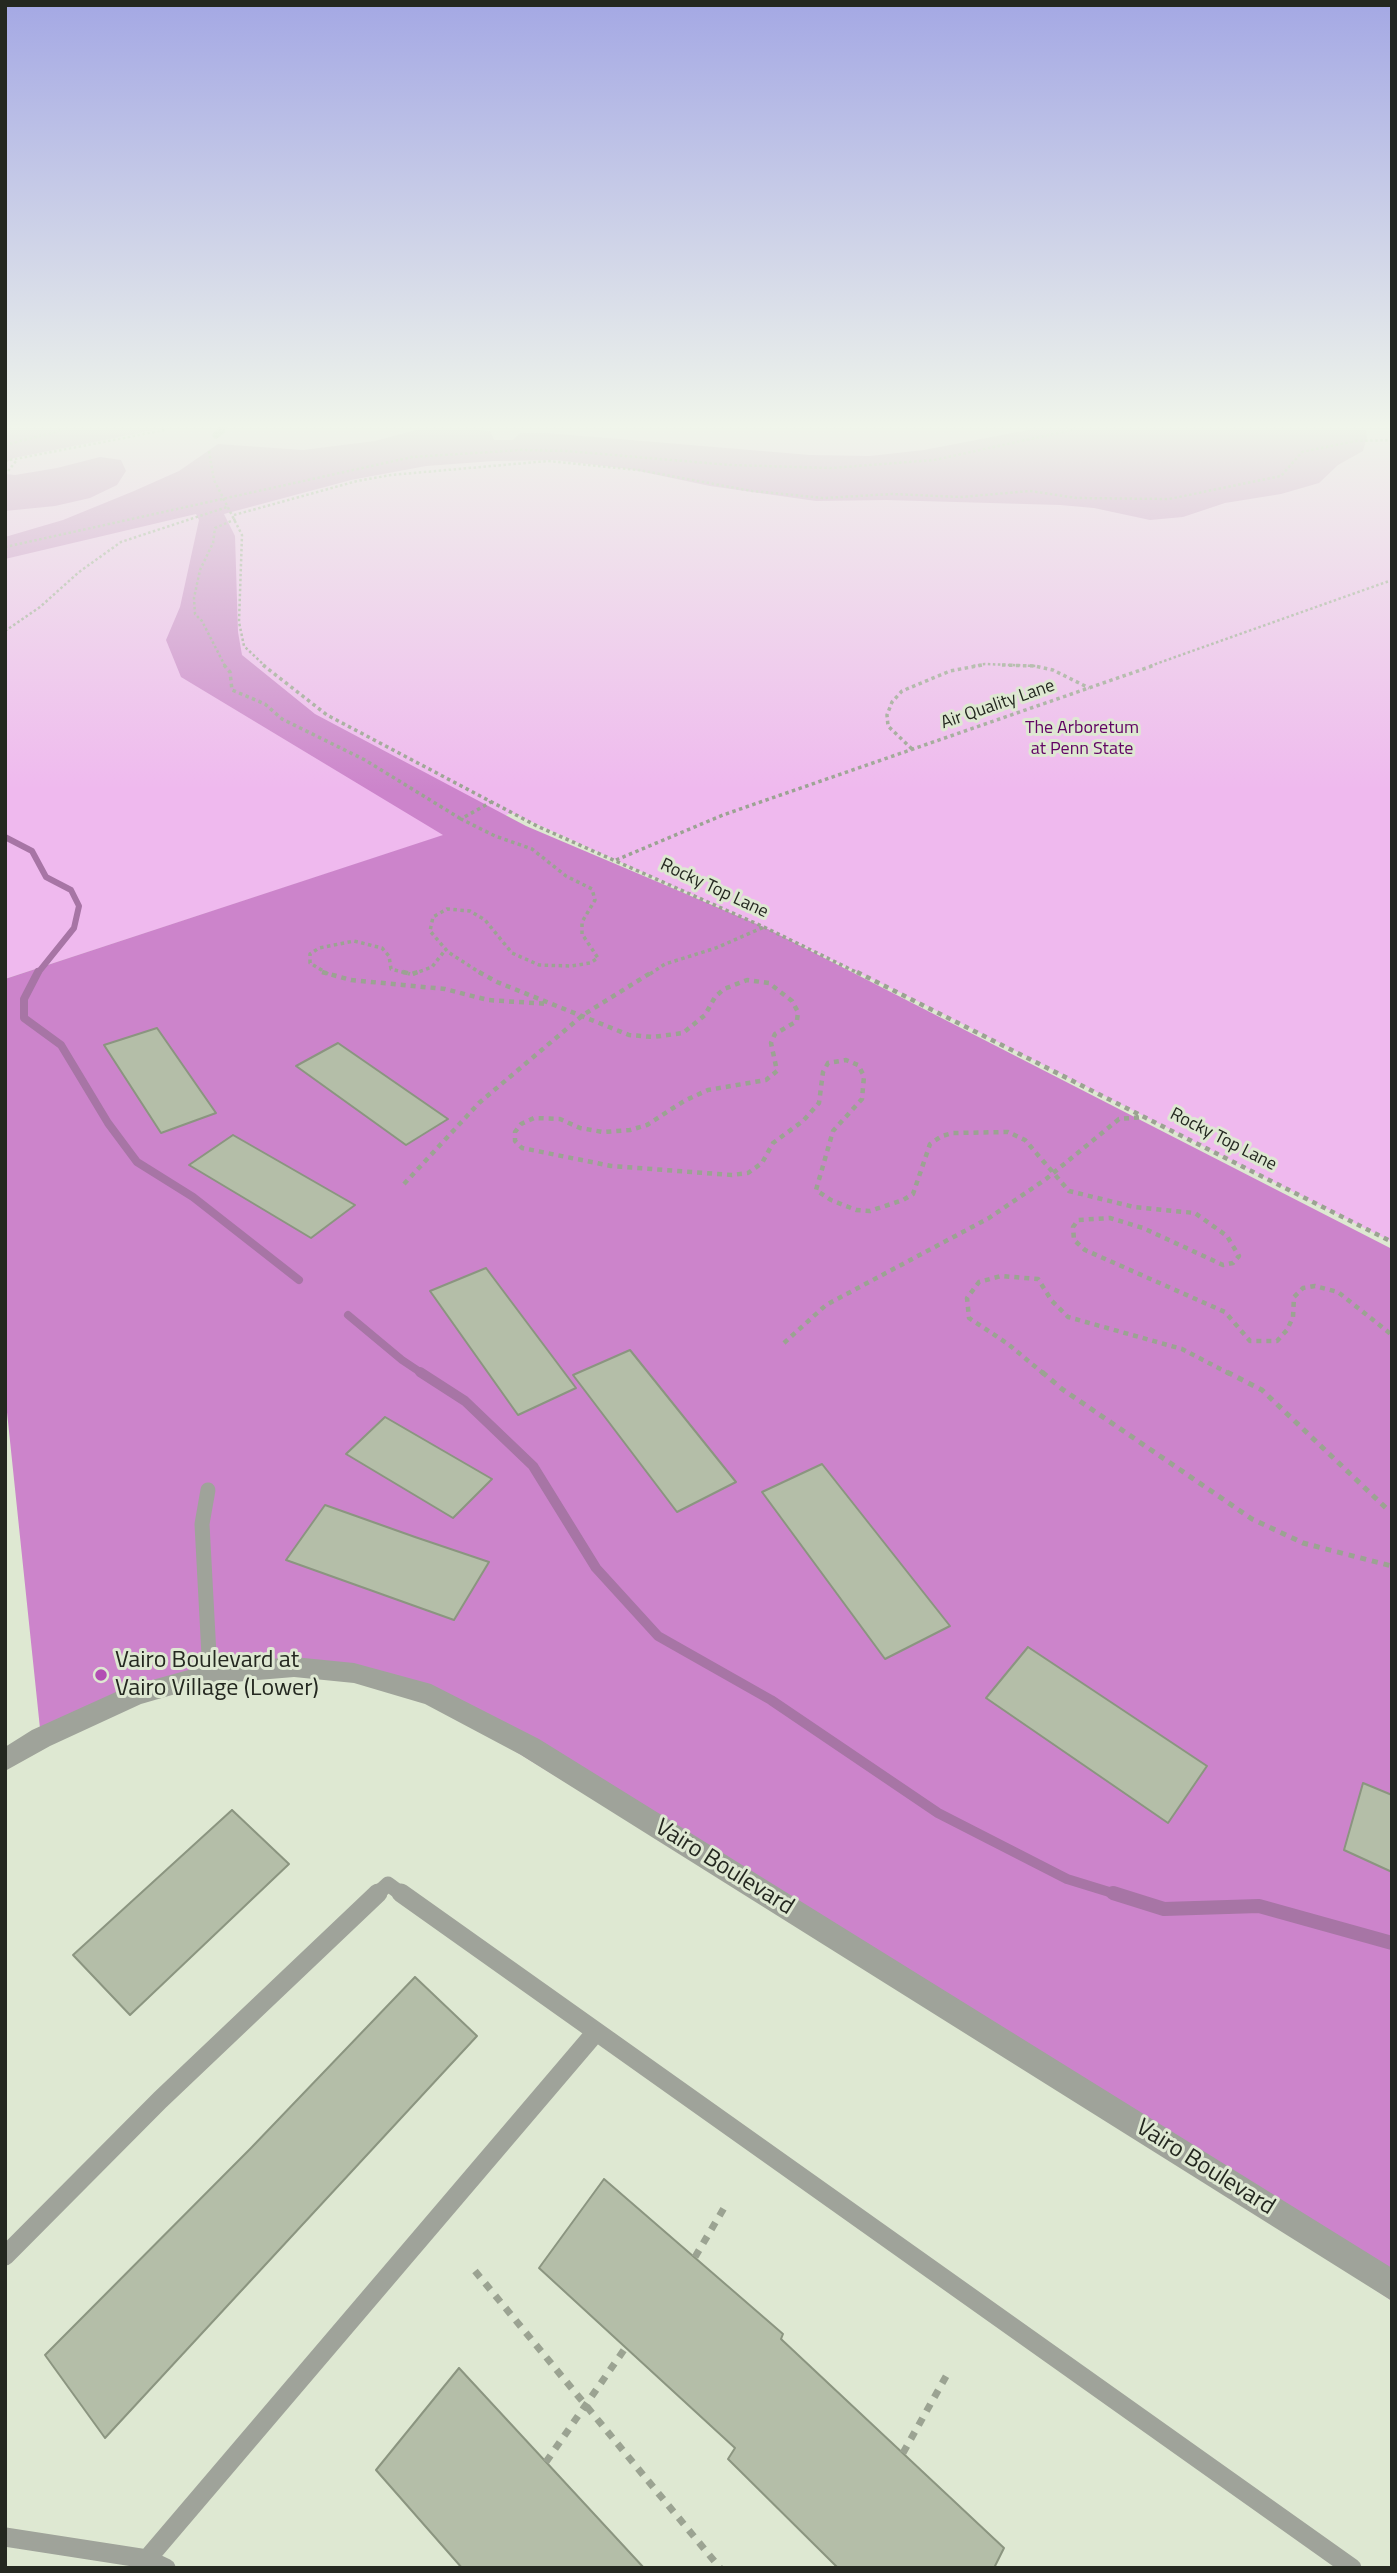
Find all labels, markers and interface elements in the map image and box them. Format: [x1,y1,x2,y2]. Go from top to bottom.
street label: Air Quality Lane [938,675,1058,735]
park label: The Arboretum at Penn State [1025,718,1139,760]
street label: Rocky Top Lane [657,855,771,923]
street label: Rocky Top Lane [1166,1104,1280,1176]
place label: Vairo Boulevard at Vairo Village (Lower) [115,1647,319,1703]
marker: Vairo Boulevard at Vairo Village (Lower) [93,1667,109,1683]
street label: Vairo Boulevard [649,1814,799,1922]
street label: Vairo Boulevard [1130,2114,1280,2222]

